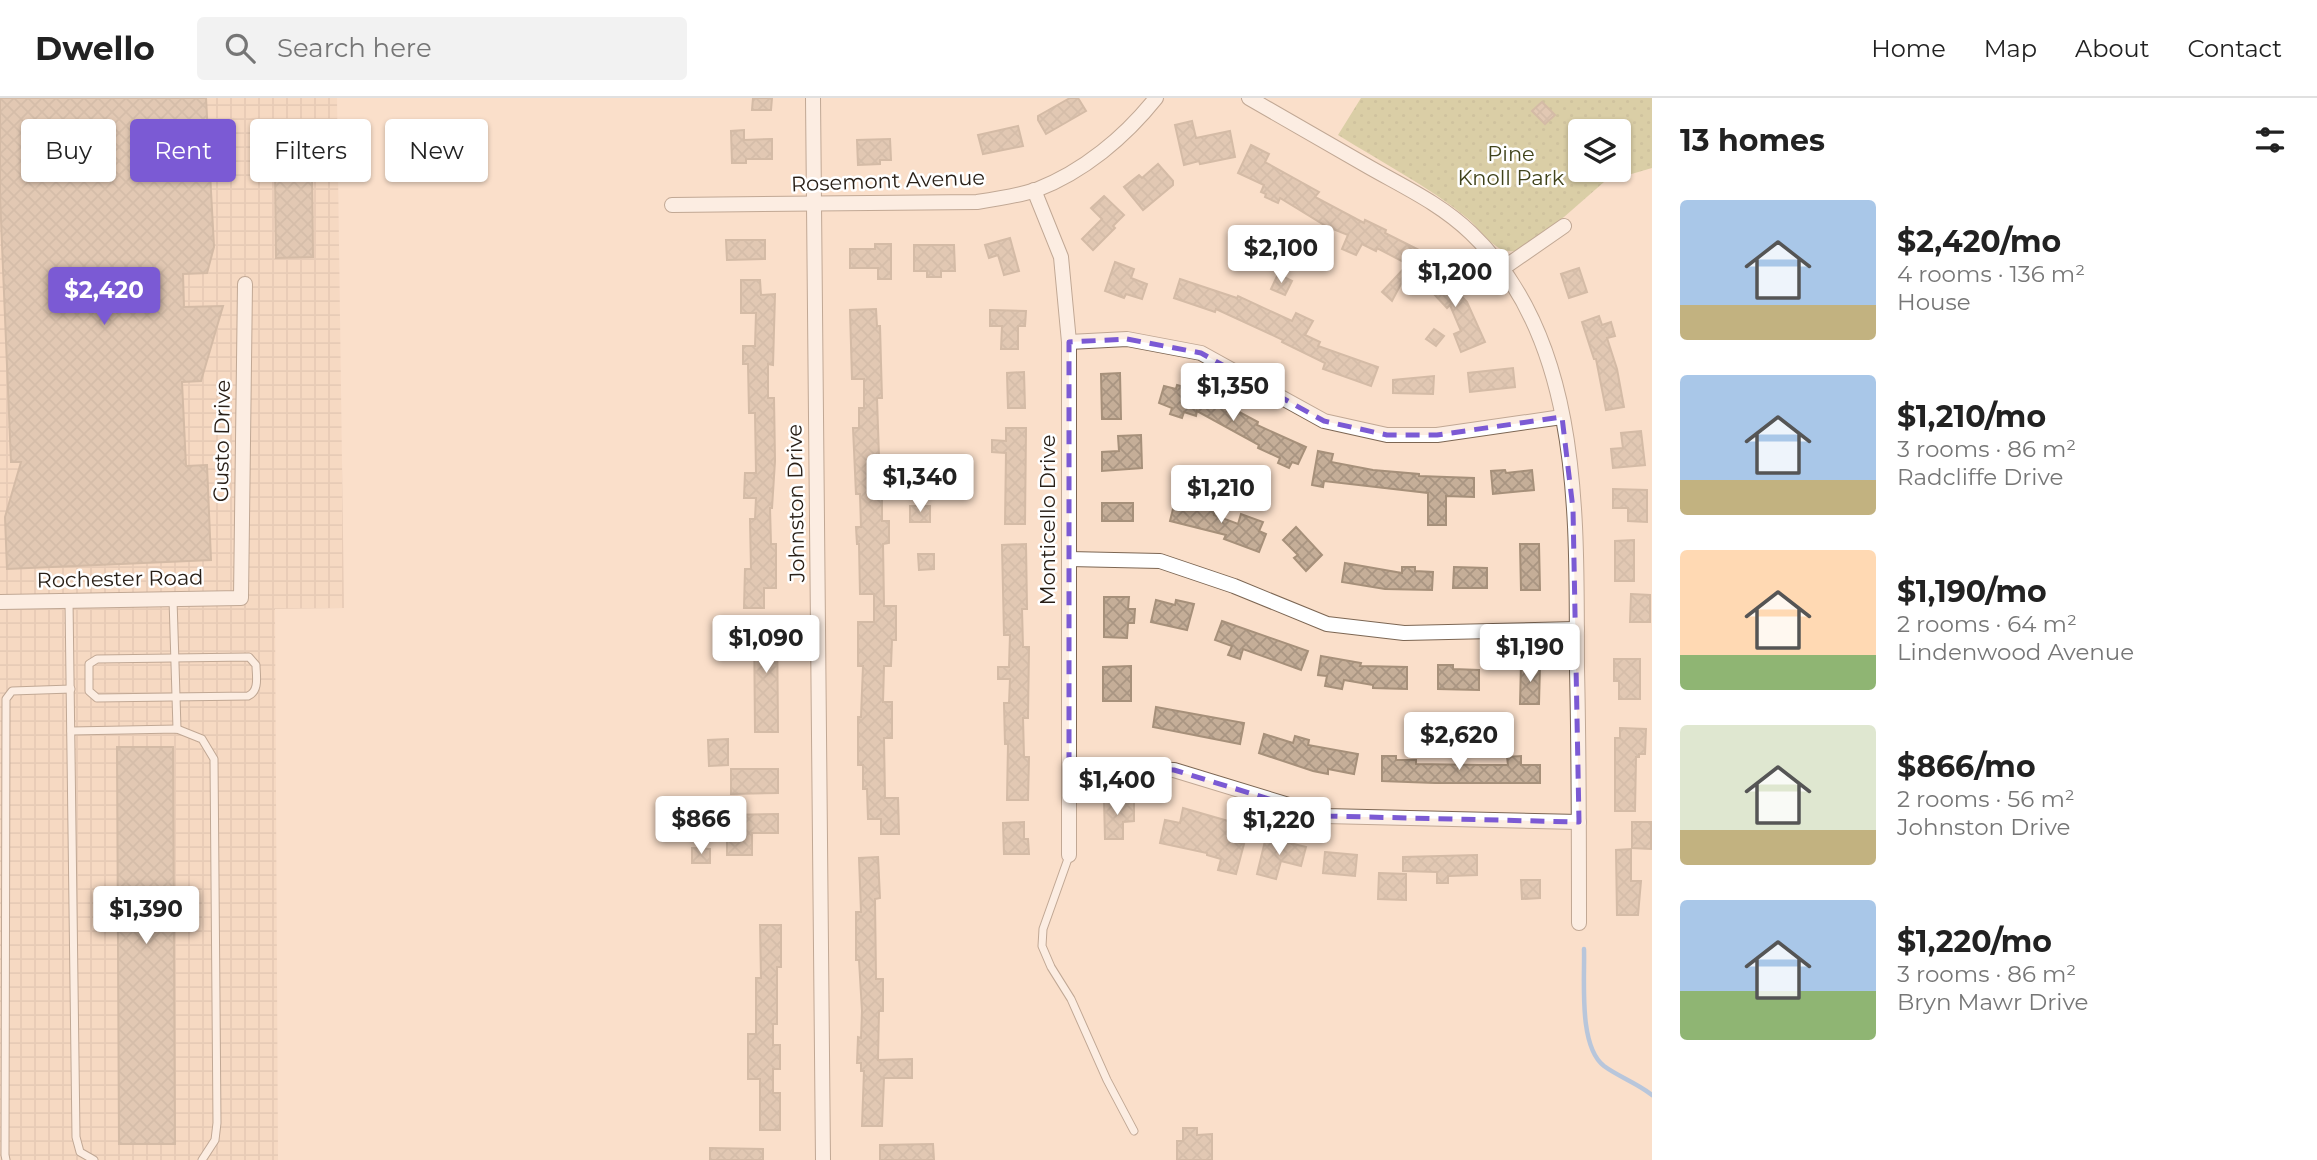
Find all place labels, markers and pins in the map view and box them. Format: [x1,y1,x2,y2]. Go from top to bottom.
pin: $2,100 [1224,226,1338,285]
pin: $1,200 [1398,250,1512,309]
pin: $2,420 [47,268,161,327]
pin: $1,350 [1176,364,1290,423]
pin: $1,340 [863,454,977,514]
pin: $1,210 [1164,466,1278,525]
pin: $1,090 [709,616,823,675]
pin: $1,190 [1473,624,1587,684]
pin: $2,620 [1402,712,1516,772]
pin: $1,400 [1060,758,1174,817]
pin: $866 [660,796,742,856]
pin: $1,220 [1222,798,1336,857]
pin: $1,390 [89,886,203,946]

